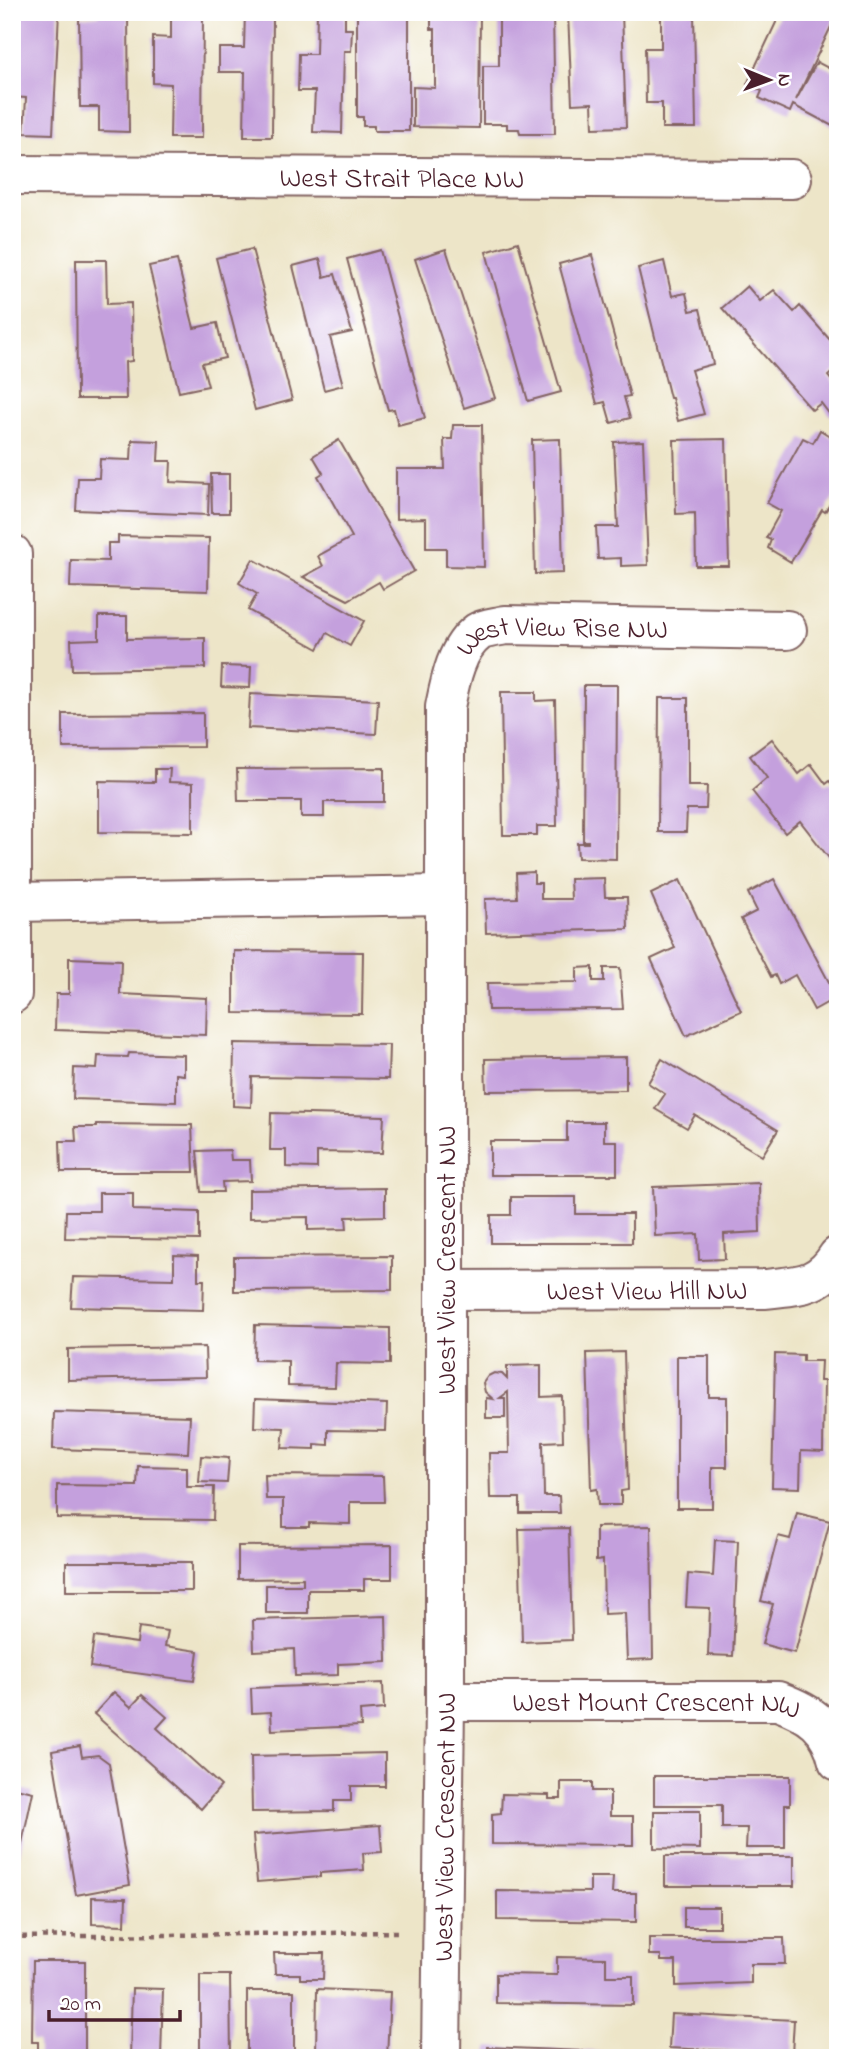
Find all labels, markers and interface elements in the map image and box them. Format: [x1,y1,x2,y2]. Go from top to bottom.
north arrow [734,46,804,116]
text: N [770,74,797,87]
street label: West Strait Place NW [280,159,524,202]
street label: West View Rise NW [447,608,668,666]
street label: West View Crescent NW [428,1125,469,1395]
street label: West View Hill NW [547,1272,748,1314]
street label: West Mount Crescent NW [512,1684,807,1732]
street label: West View Crescent NW [425,1692,469,1962]
scale bar [49,1979,180,2023]
text: 20 m [60,1990,101,2020]

